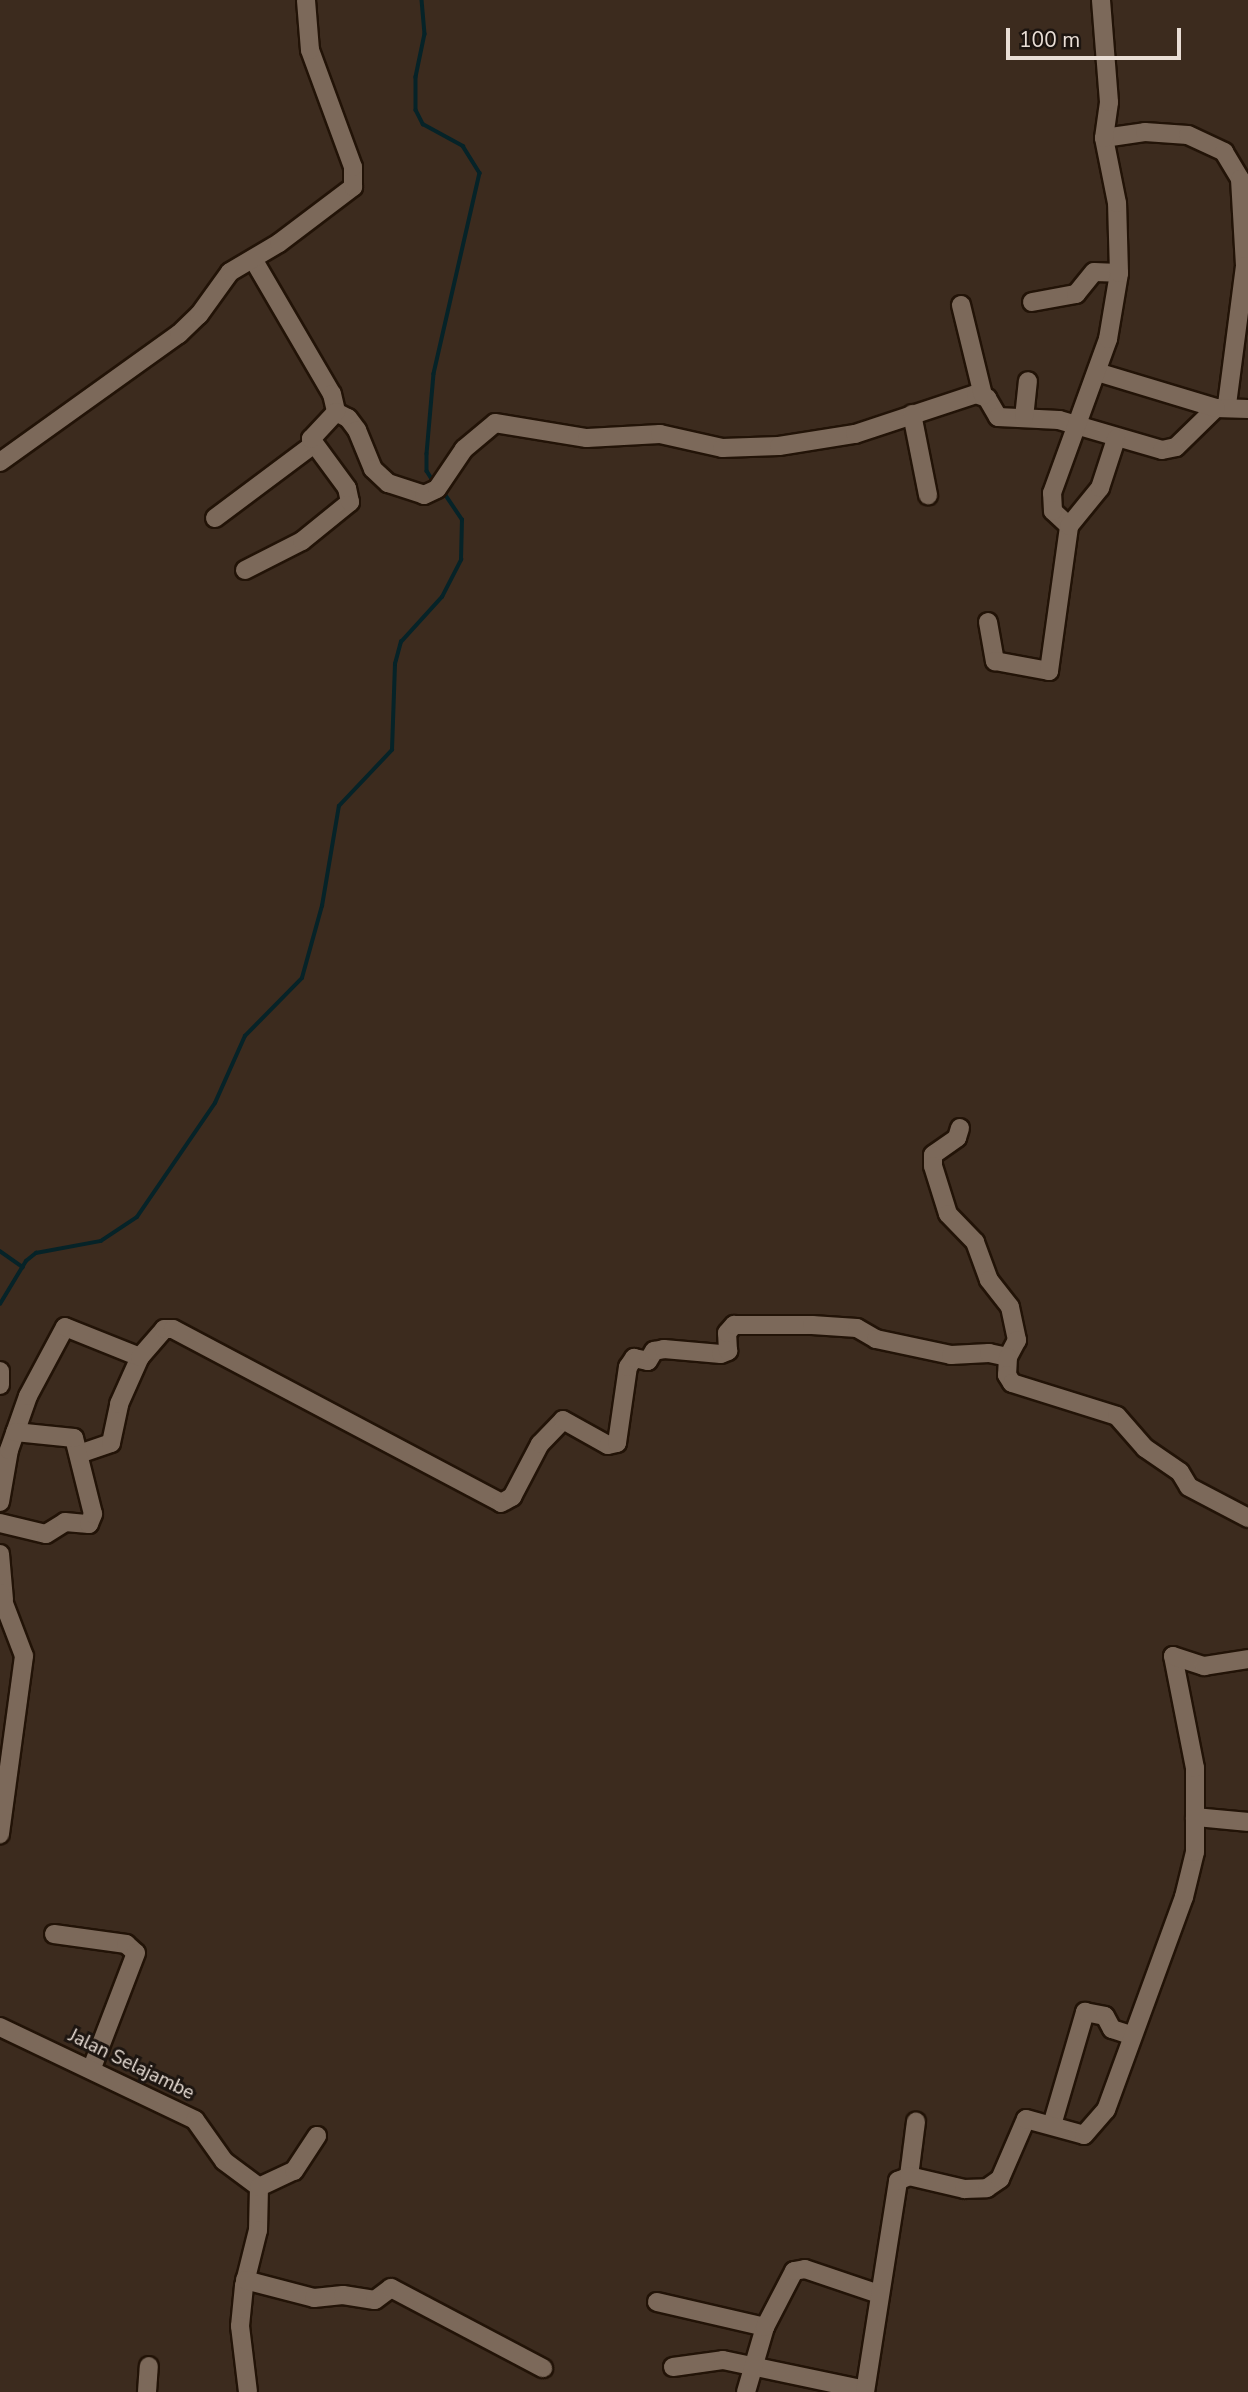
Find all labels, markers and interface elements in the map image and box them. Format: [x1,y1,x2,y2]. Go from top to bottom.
scale bar [1010,14,1185,58]
text: 100 m [1019,26,1080,54]
street label: Jalan Selajambe [64,2025,198,2105]

